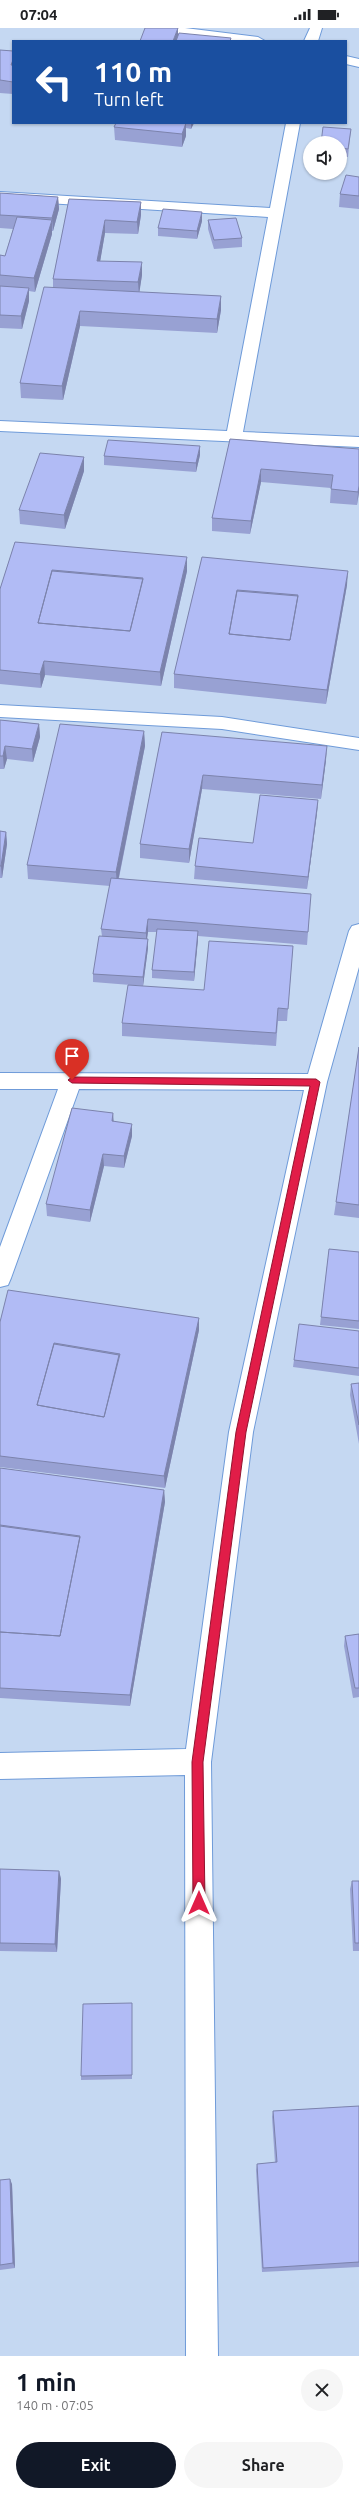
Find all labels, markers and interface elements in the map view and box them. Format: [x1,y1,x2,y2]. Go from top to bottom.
text: 07:04 [20,6,58,23]
icon: left [28,56,80,108]
text: 110 m [94,56,172,87]
text: Turn left [94,89,164,109]
map controls [303,136,347,180]
button: sound [303,136,347,180]
pin [55,1039,89,1080]
icon: arrive [61,1045,83,1067]
position arrow [178,1882,220,1924]
text: 1 min [16,2369,77,2396]
button: close [301,2369,343,2411]
text: 140 m · 07:05 [16,2398,94,2412]
button: Exit [16,2442,176,2488]
button: Share [184,2442,343,2488]

